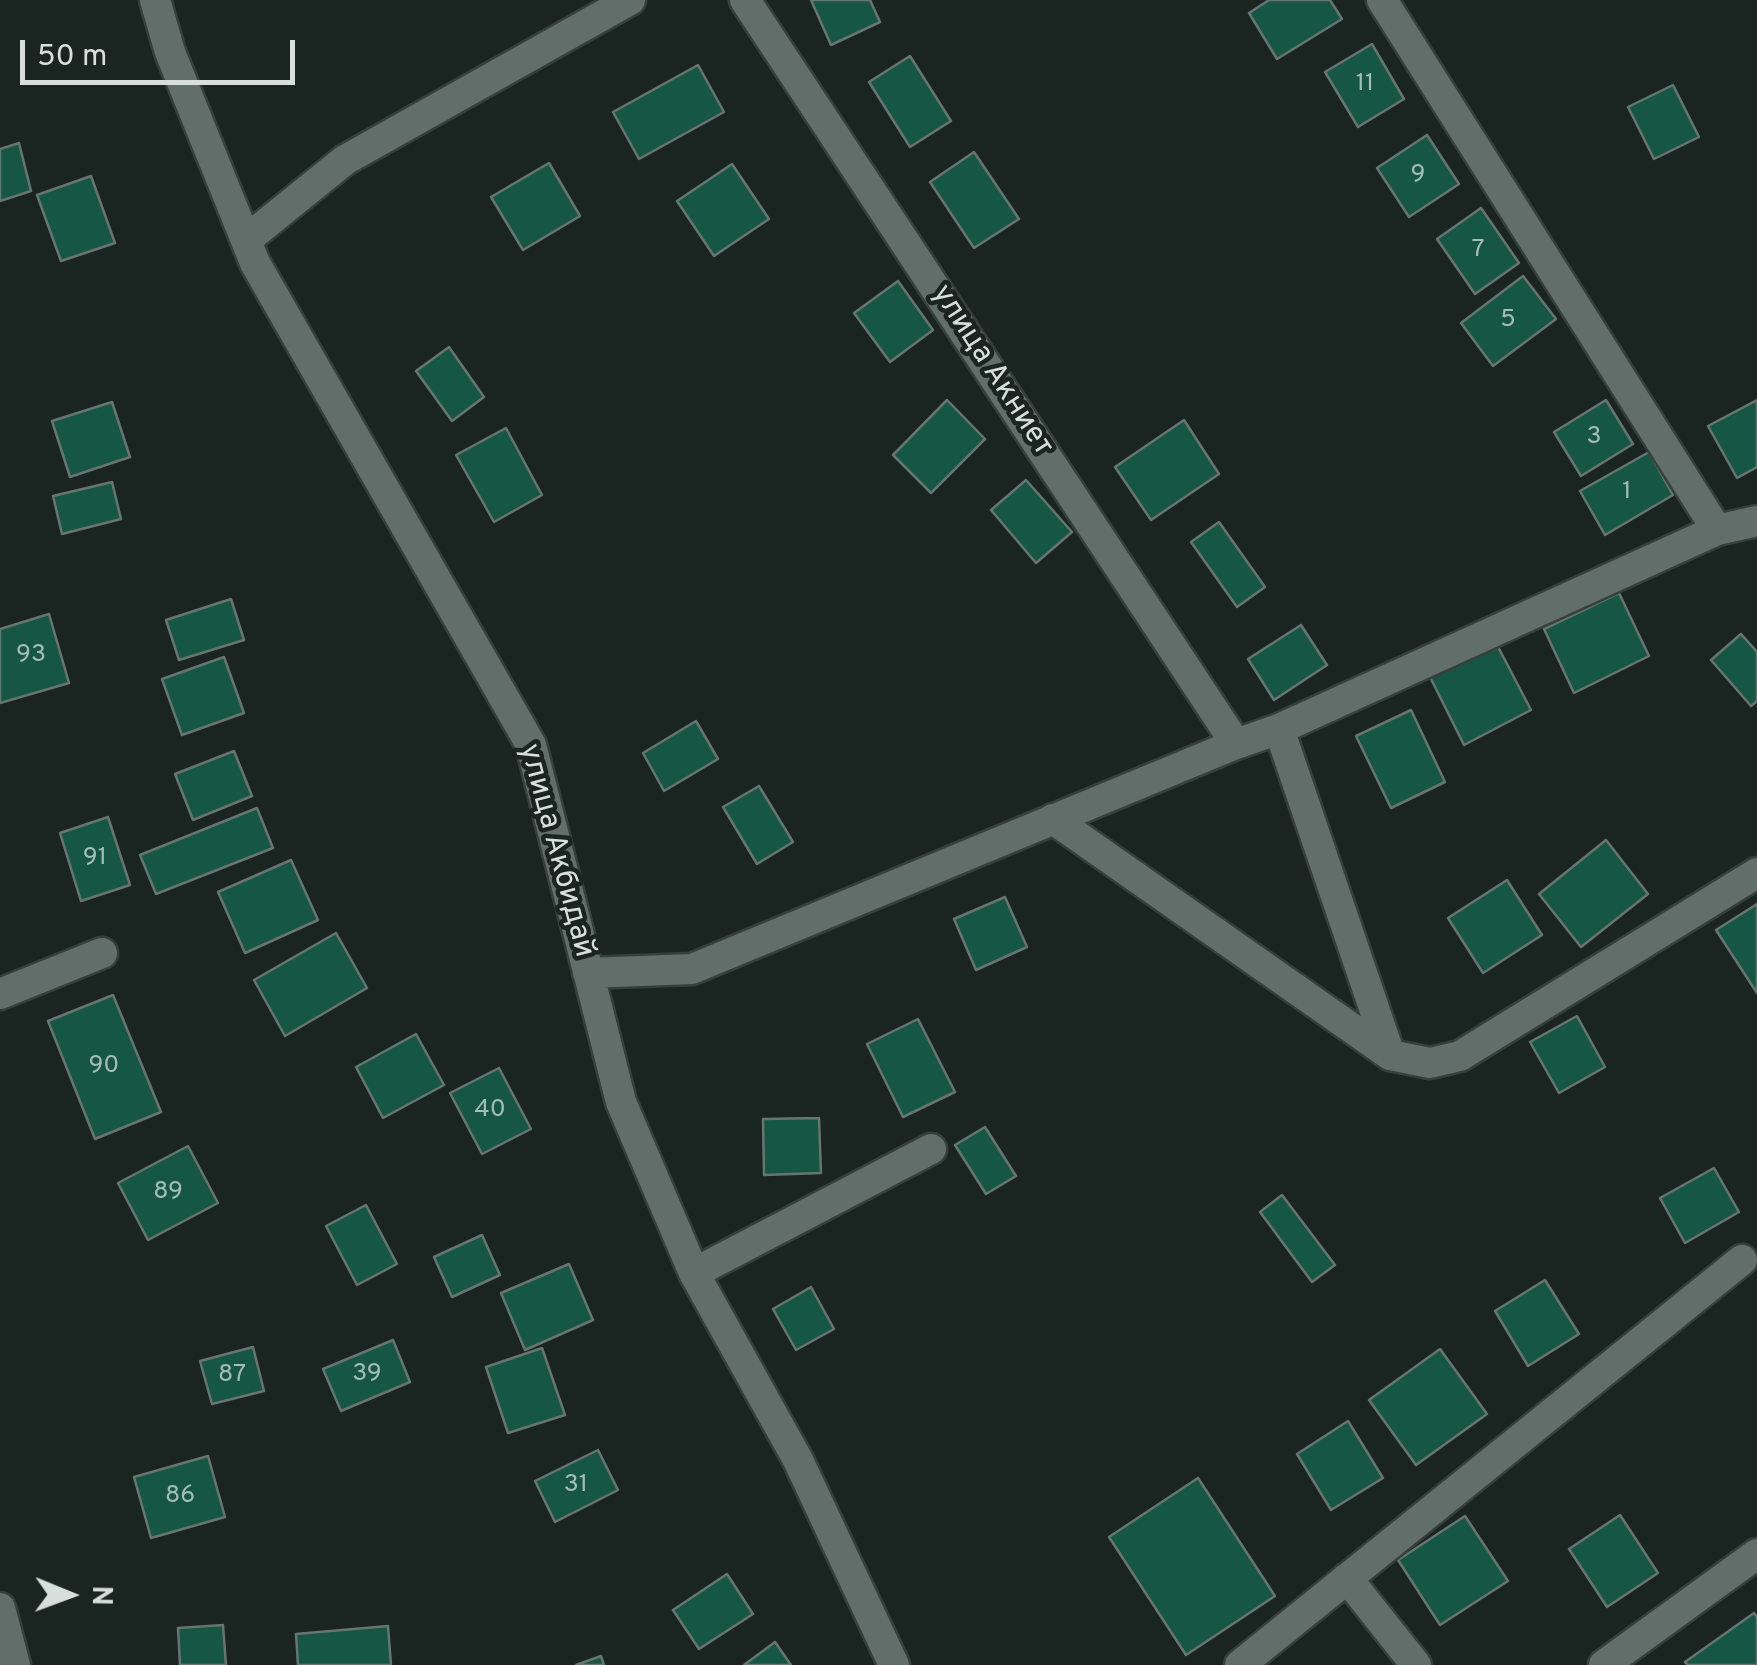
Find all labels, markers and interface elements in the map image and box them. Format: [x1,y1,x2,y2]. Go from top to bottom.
scale bar [25,20,300,82]
text: 50 m [37,39,107,76]
house number: 11 [1356,70,1374,100]
house number: 9 [1411,161,1425,191]
house number: 7 [1471,236,1485,266]
street label: улица Акниет [922,279,1060,463]
house number: 5 [1500,306,1516,336]
house number: 3 [1586,423,1602,453]
house number: 1 [1622,478,1632,508]
house number: 93 [16,641,46,671]
street label: улица Акбидай [509,740,601,962]
house number: 91 [83,844,107,874]
house number: 90 [89,1052,119,1082]
house number: 40 [474,1096,506,1126]
house number: 89 [153,1178,183,1208]
house number: 39 [352,1360,382,1390]
house number: 87 [218,1361,246,1391]
house number: 31 [564,1471,588,1501]
house number: 86 [165,1482,195,1512]
north arrow [20,1545,120,1645]
text: N [82,1585,118,1606]

